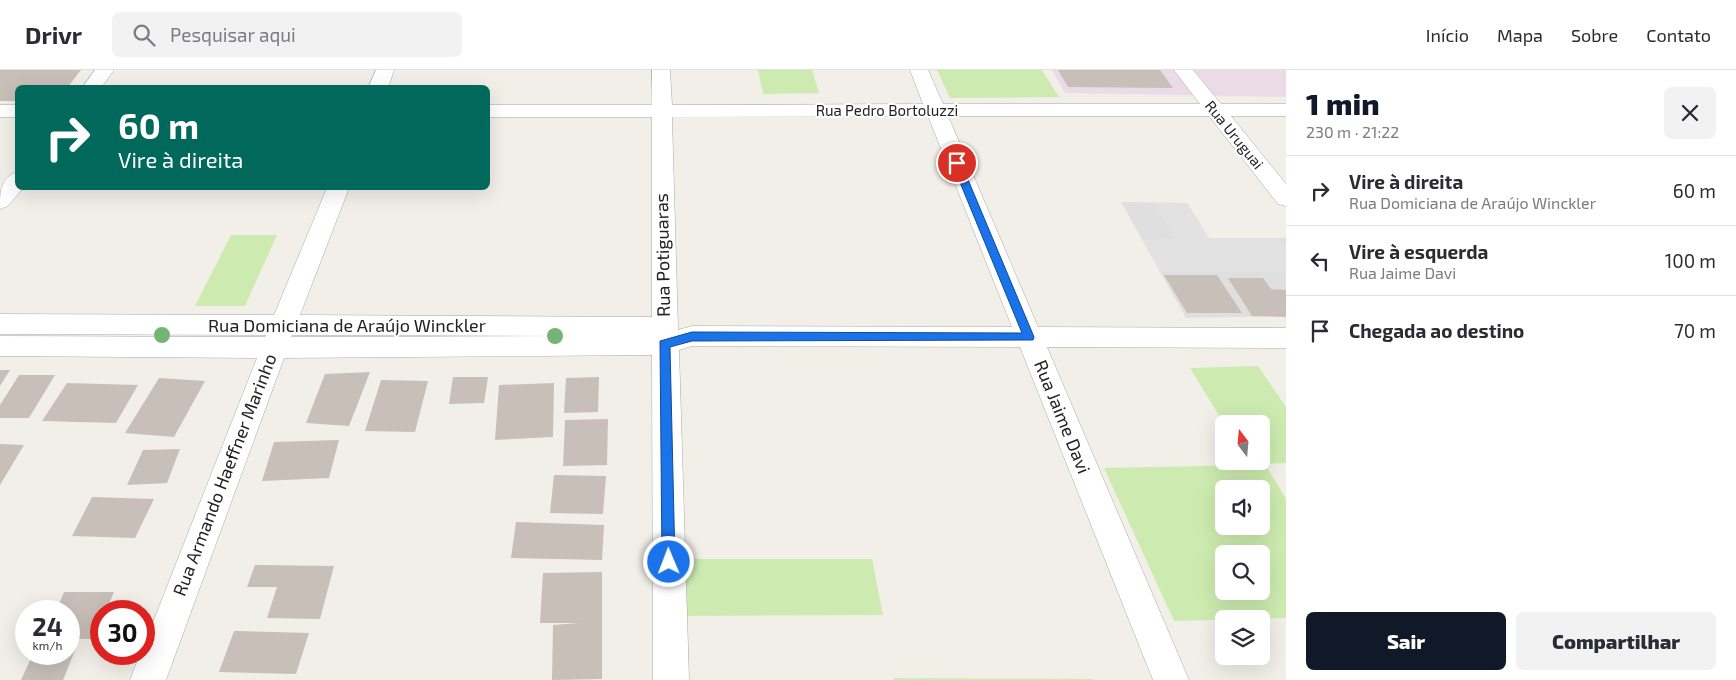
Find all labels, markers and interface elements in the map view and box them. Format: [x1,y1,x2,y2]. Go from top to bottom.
search box [112,12,462,57]
text: Drivr [25,20,82,49]
icon: search [130,21,158,49]
text: Pesquisar aqui [170,23,296,46]
text: Início [1426,24,1469,46]
text: Mapa [1497,24,1543,46]
text: Sobre [1571,24,1618,46]
text: Contato [1646,24,1711,46]
text: 1 min [1306,85,1380,121]
button: close [1664,87,1716,139]
street label: Rua Uruguai [1202,97,1268,172]
street label: Rua Pedro Bortoluzzi [816,101,958,119]
text: 60 m [118,104,199,146]
icon: right [35,105,100,170]
text: 230 m · 21:22 [1306,122,1399,141]
pin [936,142,978,184]
text: Vire à direita [118,146,243,172]
icon: arrive [943,149,971,177]
text: Vire à direita [1349,170,1463,193]
icon: right [1306,177,1334,205]
text: 60 m [1673,179,1716,202]
street label: Rua Potiguaras [650,193,674,317]
text: Rua Domiciana de Araújo Winckler [1349,193,1596,212]
text: Vire à esquerda [1349,240,1488,263]
icon: left [1306,247,1334,275]
text: 100 m [1665,249,1716,272]
text: Rua Jaime Davi [1349,263,1456,282]
street label: Rua Domiciana de Araújo Winckler [208,314,486,336]
icon: arrive [1306,317,1334,345]
text: Chegada ao destino [1349,319,1524,342]
text: 70 m [1674,319,1716,342]
street label: Rua Armando Haeffner Marinho [168,350,281,599]
street label: Rua Jaime Davi [1030,357,1096,477]
north arrow [1215,415,1270,470]
map controls [1215,415,1270,665]
button: sound [1215,480,1270,535]
position arrow [642,535,694,587]
button: search [1215,545,1270,600]
speed limit sign: 30 [90,600,155,665]
button: layers [1215,610,1270,665]
text: 24 [32,611,63,641]
button: Sair [1306,612,1506,670]
button: Compartilhar [1516,612,1716,670]
text: km/h [33,638,62,652]

